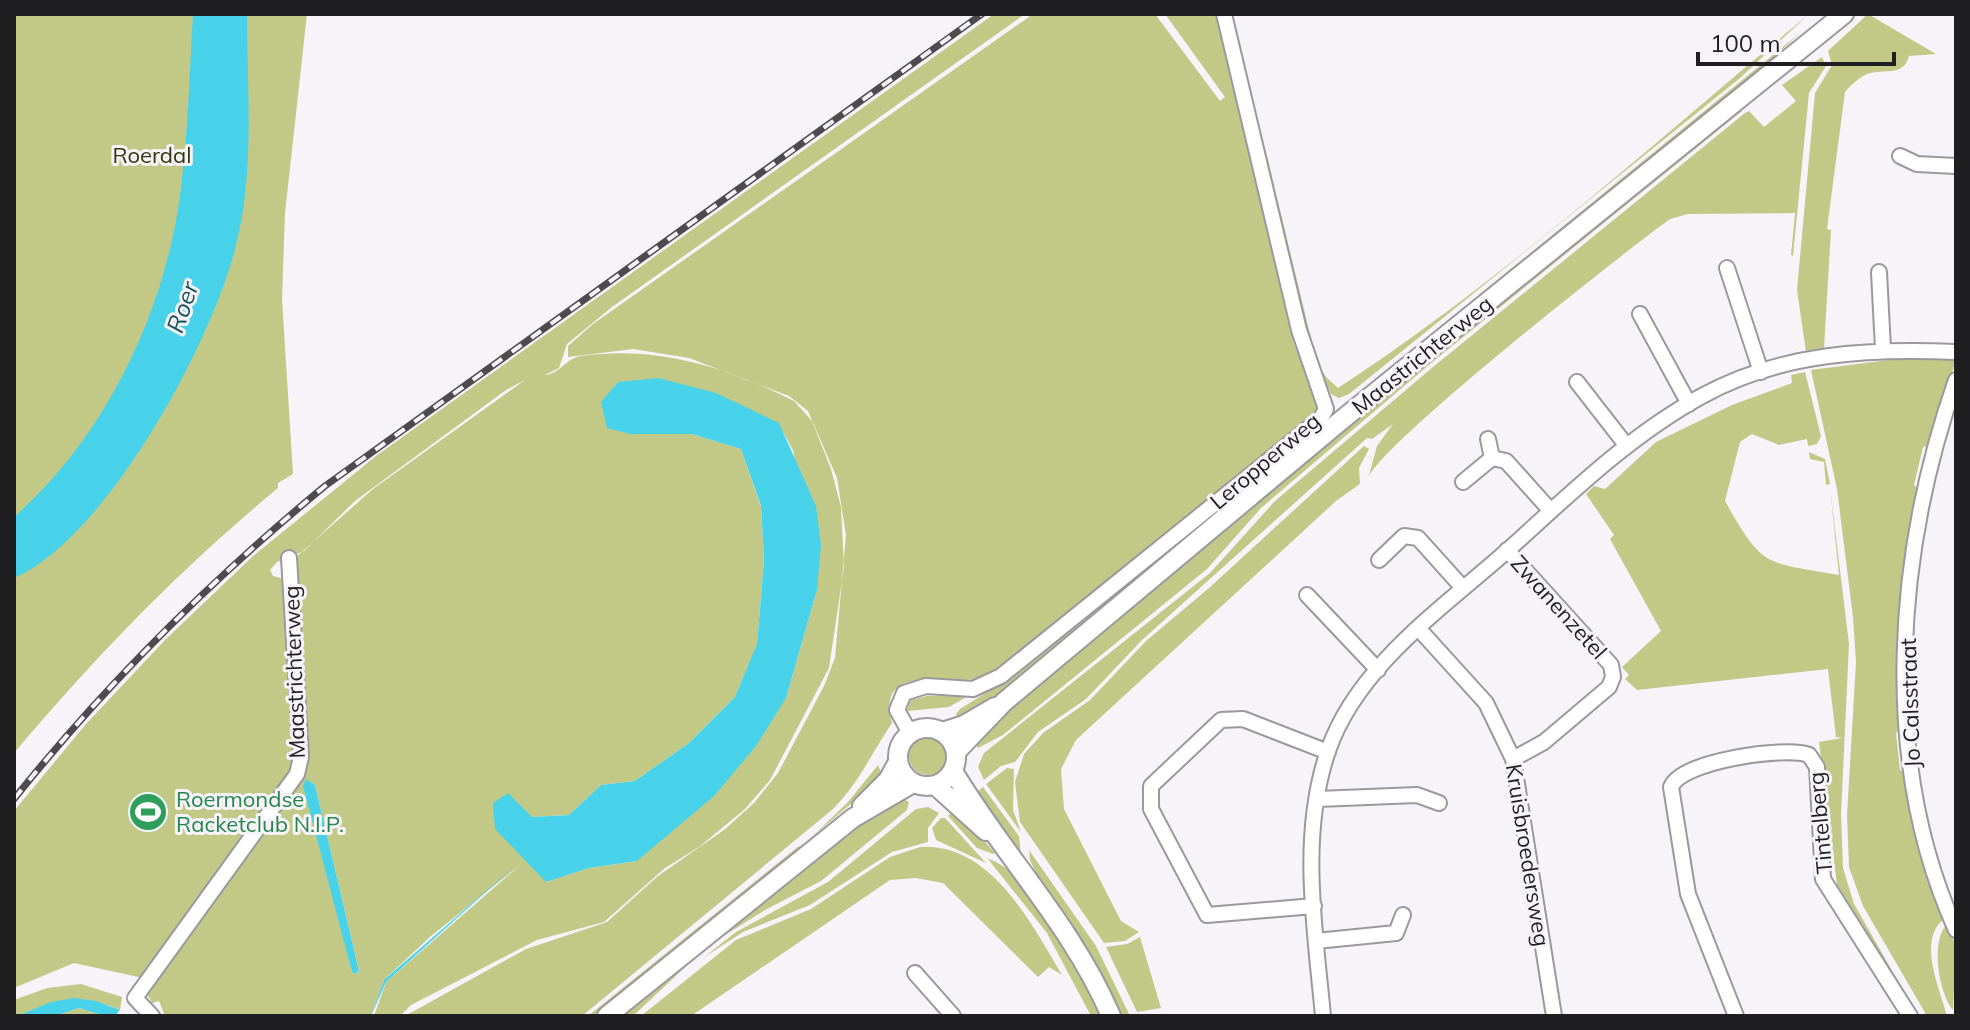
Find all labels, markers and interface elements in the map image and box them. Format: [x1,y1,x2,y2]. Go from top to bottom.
scale bar [1698,16,1894,66]
text: 100 m [1710,28,1781,58]
park label: Roerdal [113,141,191,169]
water label: Roer [159,276,205,336]
street label: Maastrichterweg [1346,290,1498,420]
street label: Leropperweg [1204,407,1326,515]
street label: Zwanenzetel [1505,549,1613,665]
street label: Maastrichterweg [277,585,311,759]
street label: Jo Calsstraat [1894,637,1926,768]
street label: Kruisbroedersweg [1500,762,1556,948]
street label: Tintelberg [1802,771,1838,875]
place label: Roermondse Racketclub N.I.P. [176,785,344,838]
sports icon: Roermondse Racketclub N.I.P. [127,791,169,833]

